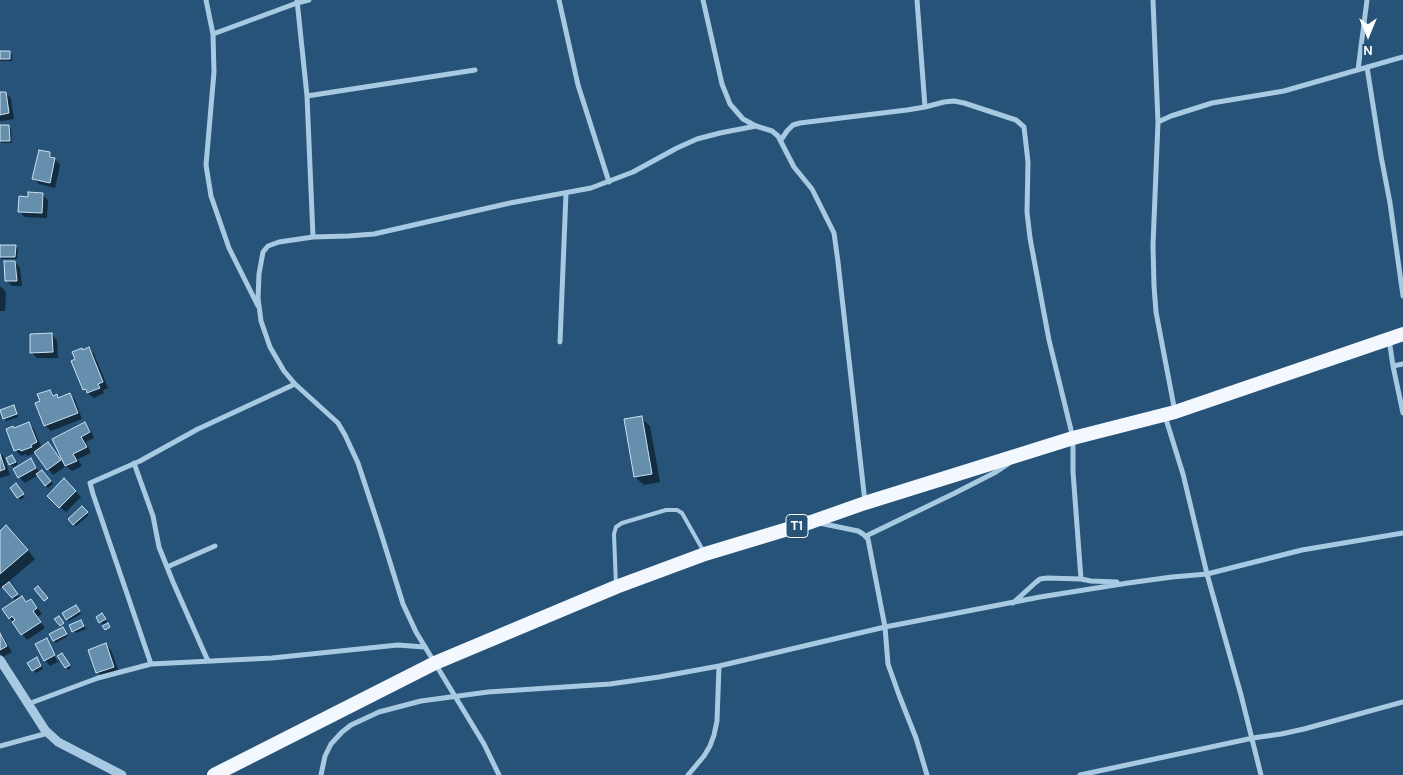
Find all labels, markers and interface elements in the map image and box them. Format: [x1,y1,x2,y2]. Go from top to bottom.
north arrow [1343,10,1393,60]
text: N [1363,42,1373,59]
road number: T1 [786,514,808,538]

